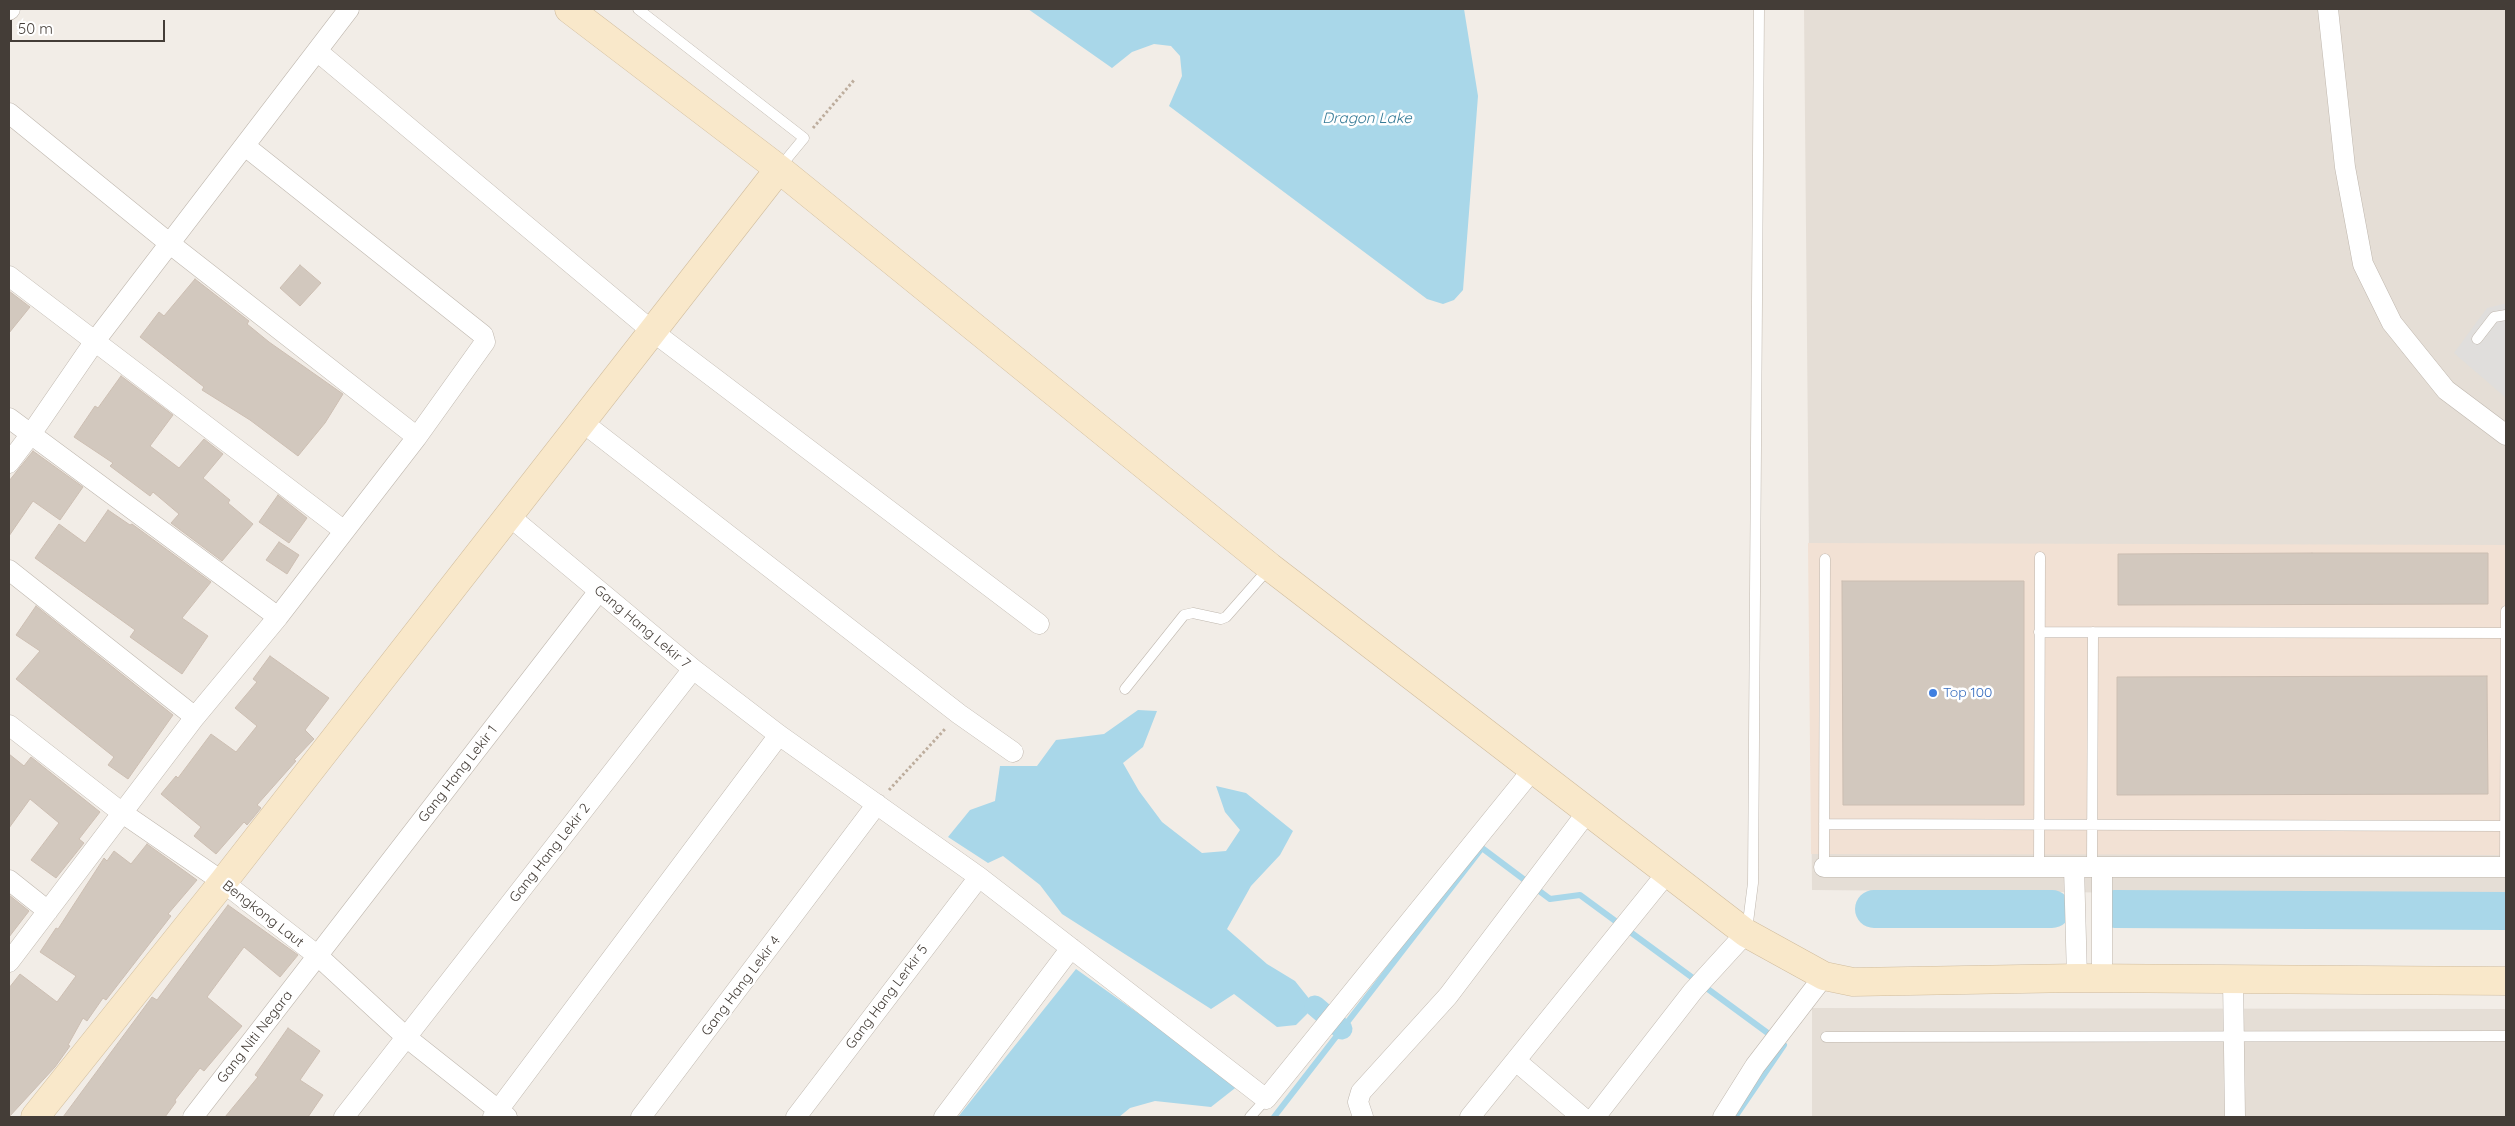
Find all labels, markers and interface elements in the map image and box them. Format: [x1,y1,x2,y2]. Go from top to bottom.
scale bar [12,10,168,42]
text: 50 m [18,19,53,38]
water label: Dragon Lake [1322,109,1412,127]
street label: Gang Hang Lekir 7 [590,582,694,672]
place label: Top 100 [1943,685,1992,701]
marker: Top 100 [1927,687,1939,699]
street label: Gang Hang Lekir 1 [415,722,501,826]
street label: Gang Hang Lekir 2 [506,800,594,906]
street label: Bengkong Laut [219,877,307,951]
street label: Gang Hang Lekir 4 [698,933,784,1039]
street label: Gang Hang Lerkir 5 [842,941,932,1053]
street label: Gang Niti Negara [214,987,296,1087]

